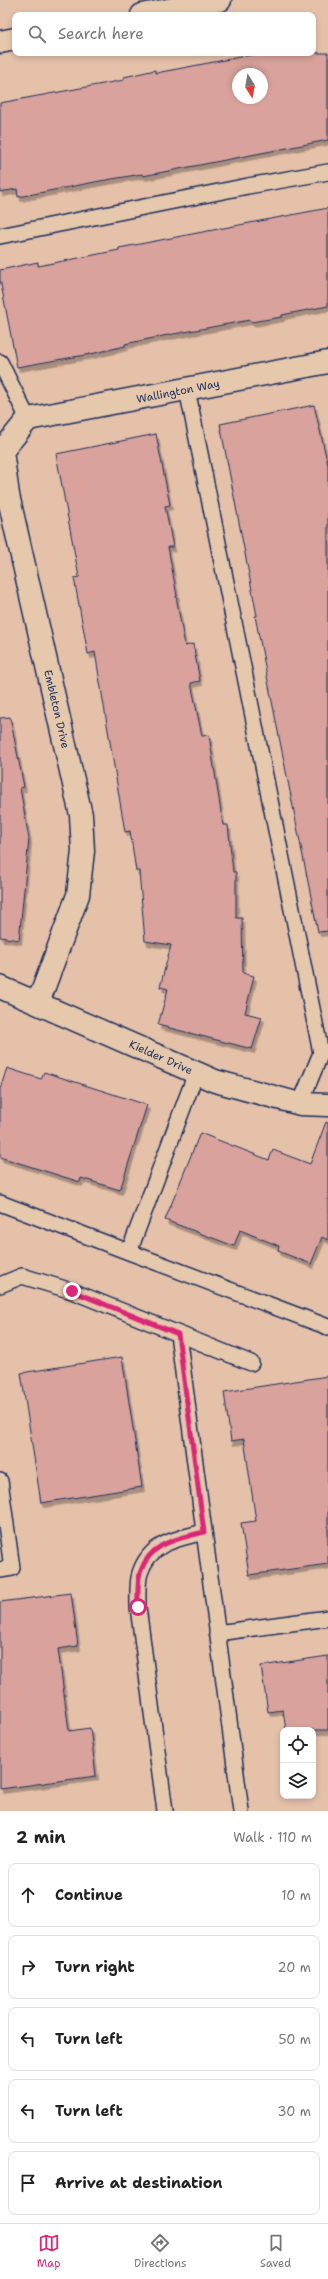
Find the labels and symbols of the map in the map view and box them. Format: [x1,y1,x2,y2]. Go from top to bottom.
north arrow [232,68,268,104]
street label: Wallington Way [135,376,221,407]
street label: Embleton Drive [40,668,73,750]
street label: Kielder Drive [127,1037,195,1078]
route end [63,1282,81,1300]
route start [129,1598,147,1616]

